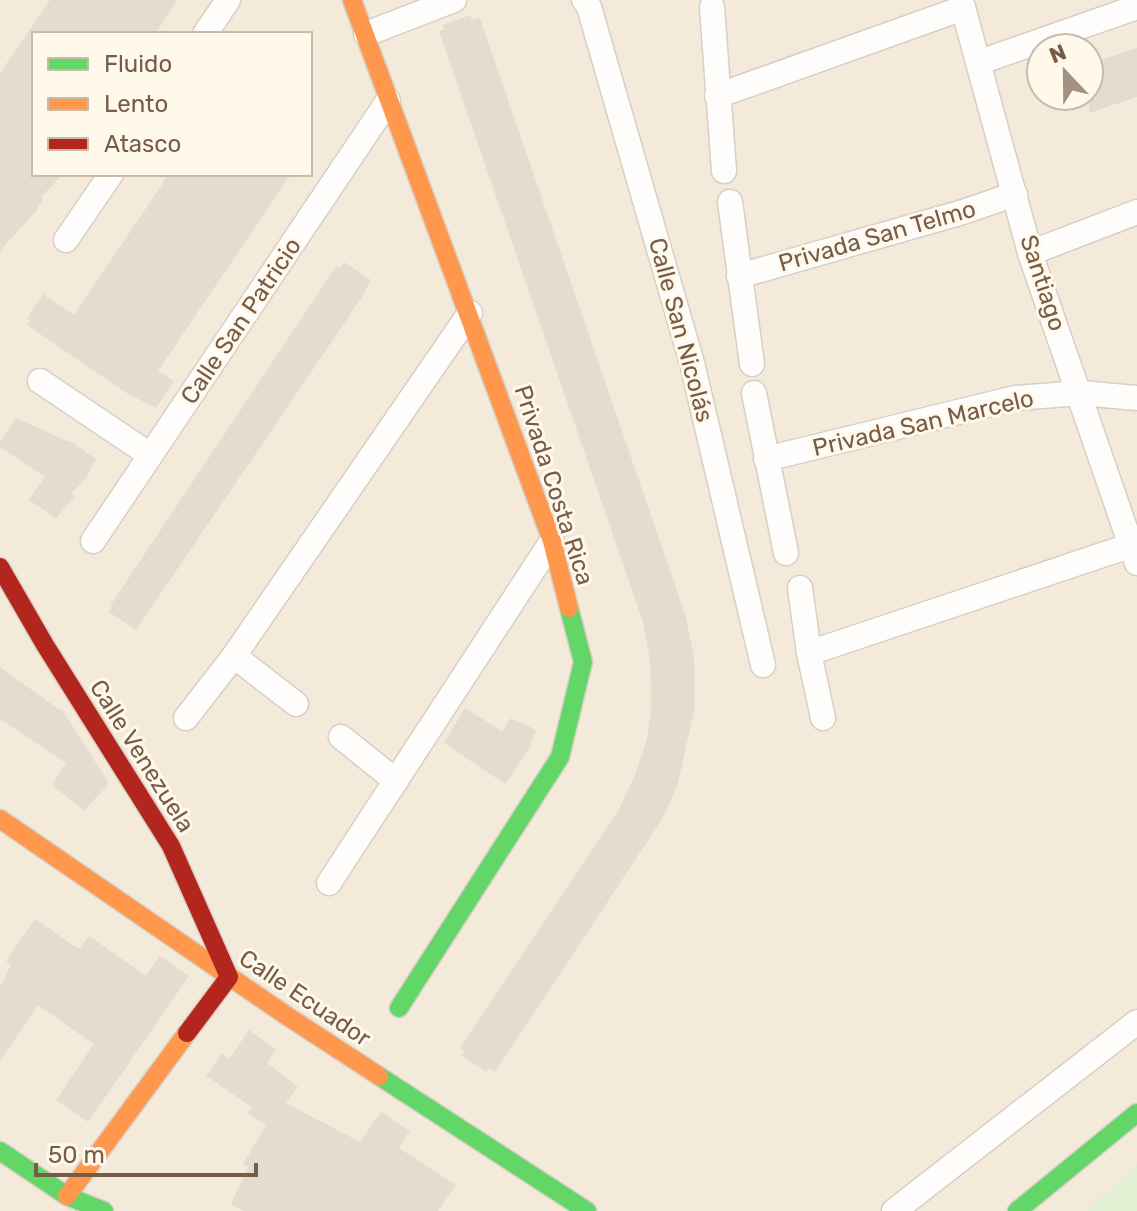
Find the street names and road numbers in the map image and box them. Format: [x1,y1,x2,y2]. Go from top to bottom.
street label: Privada San Telmo [775,194,979,278]
street label: Santiago [1014,232,1072,334]
street label: Calle San Patricio [175,233,307,409]
street label: Calle San Nicolás [643,235,719,425]
street label: Privada Costa Rica [508,382,600,588]
street label: Privada San Marcelo [810,384,1036,462]
street label: Calle Venezuela [84,675,200,837]
street label: Calle Ecuador [234,944,376,1052]

